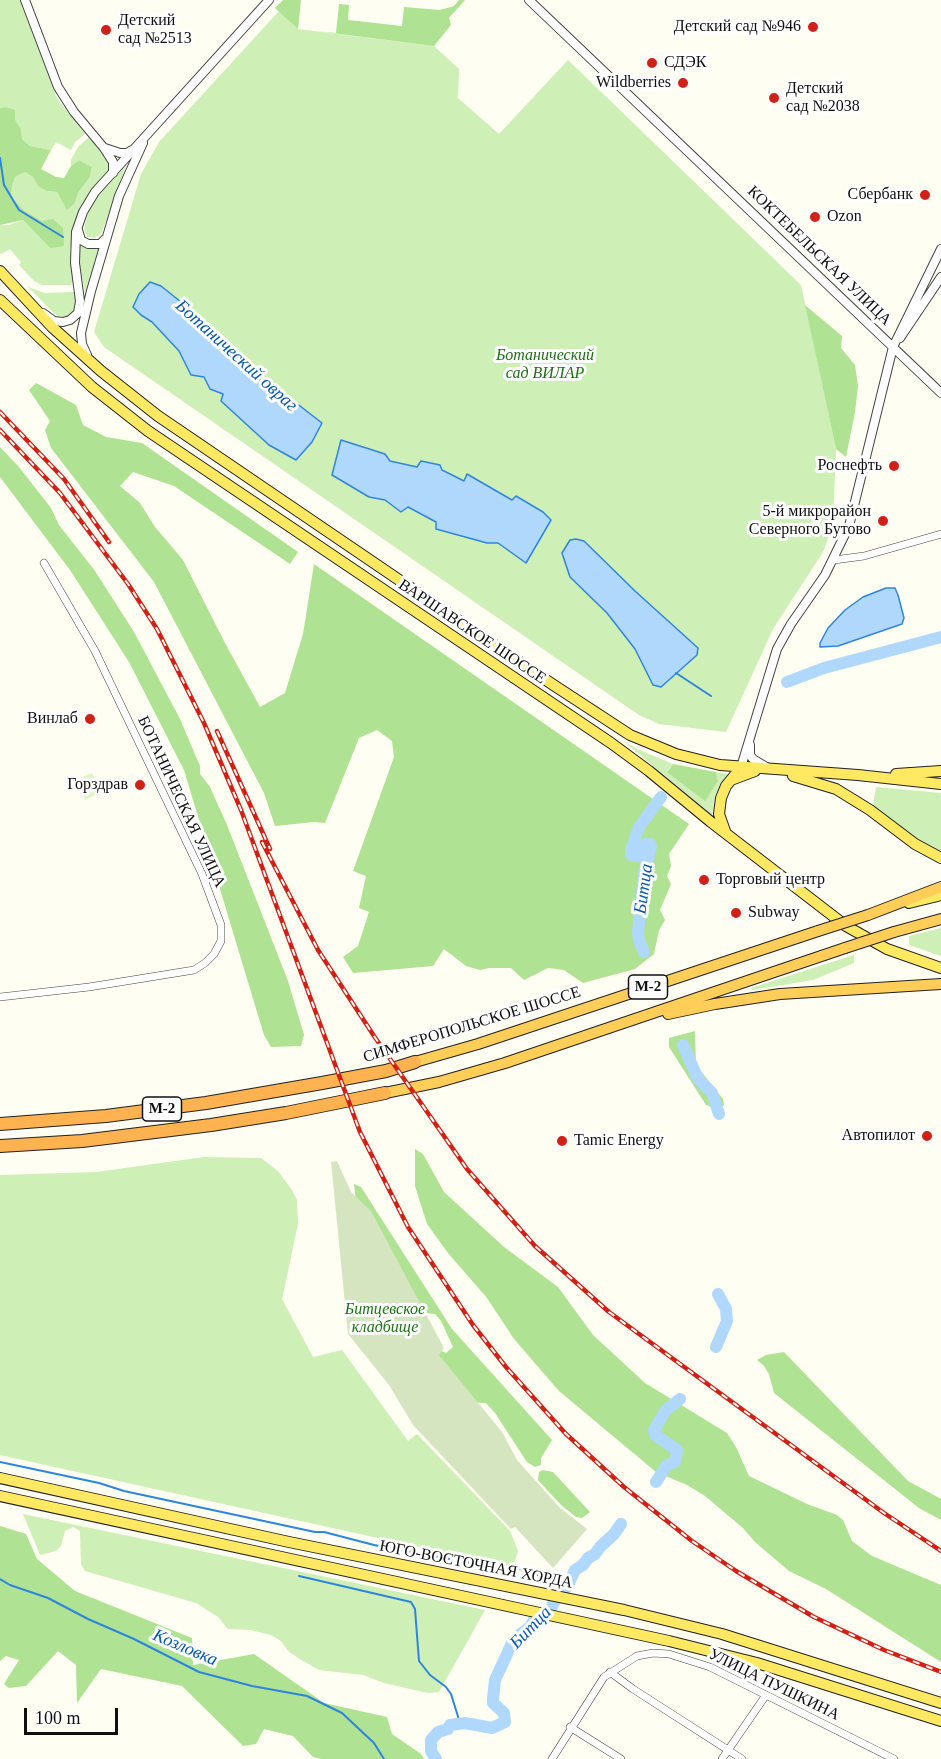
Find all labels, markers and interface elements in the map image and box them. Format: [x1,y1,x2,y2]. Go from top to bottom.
place label: Детский сад №2513 [118,11,192,49]
place label: Детский сад №946 [674,17,801,37]
marker: Детский сад №946 [806,20,820,34]
marker: Детский сад №2513 [99,23,113,37]
place label: СДЭК [664,53,706,73]
marker: СДЭК [645,56,659,70]
place label: Wildberries [596,73,671,93]
marker: Wildberries [676,76,690,90]
place label: Детский сад №2038 [786,79,860,117]
marker: Детский сад №2038 [767,91,781,105]
street label: КОКТЕБЕЛЬСКАЯ УЛИЦА [743,182,895,330]
place label: Сбербанк [848,185,913,205]
marker: Сбербанк [918,188,932,202]
place label: Ozon [827,207,862,227]
marker: Ozon [808,210,822,224]
water label: Ботанический овраг [170,295,302,417]
park label: Ботанический сад ВИЛАР [496,346,594,384]
place label: Роснефть [817,456,882,476]
marker: Роснефть [887,459,901,473]
place label: 5-й микрорайон Северного Бутово [749,502,871,540]
marker: 5-й микрорайон Северного Бутово [876,514,890,528]
street label: ВАРШАВСКОЕ ШОССЕ [395,575,549,689]
place label: Винлаб [27,709,78,729]
marker: Винлаб [83,712,97,726]
street label: БОТАНИЧЕСКАЯ УЛИЦА [133,713,229,891]
place label: Горздрав [67,775,128,795]
marker: Горздрав [133,778,147,792]
water label: Битца [630,862,658,916]
place label: Торговый центр [716,870,825,890]
marker: Торговый центр [697,873,711,887]
place label: Subway [748,903,800,923]
marker: Subway [729,906,743,920]
road number: М-2 [628,975,668,999]
street label: СИМФЕРОПОЛЬСКОЕ ШОССЕ [361,983,583,1067]
road number: М-2 [142,1097,182,1121]
place label: Автопилот [842,1126,915,1146]
marker: Автопилот [920,1129,934,1143]
place label: Tamic Energy [574,1131,664,1151]
marker: Tamic Energy [555,1134,569,1148]
park label: Битцевское кладбище [345,1300,425,1338]
street label: ЮГО-ВОСТОЧНАЯ ХОРДА [378,1537,574,1593]
water label: Битца [506,1602,556,1654]
water label: Козловка [149,1625,221,1671]
street label: УЛИЦА ПУШКИНА [705,1645,843,1725]
scale bar [27,1696,122,1734]
text: 100 m [35,1708,81,1728]

